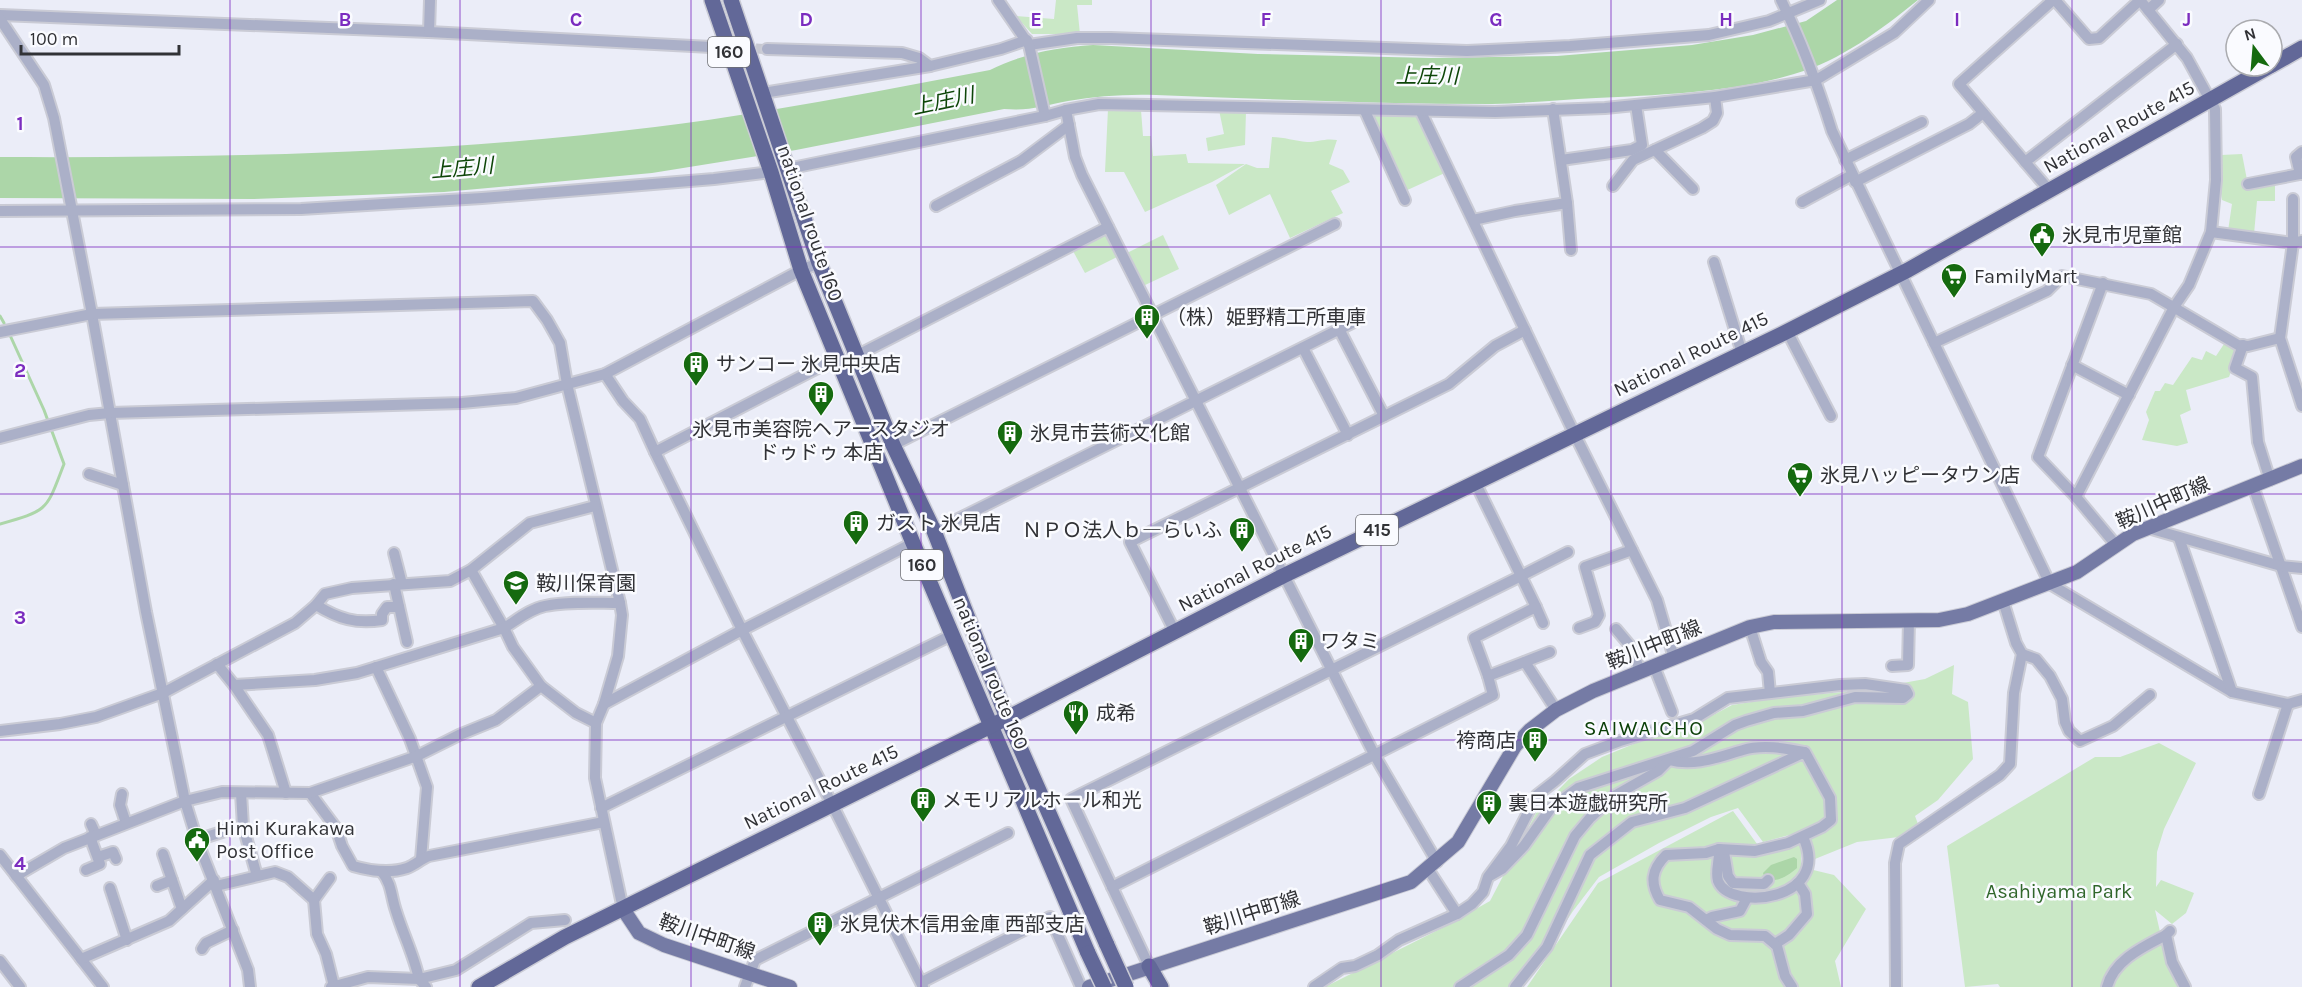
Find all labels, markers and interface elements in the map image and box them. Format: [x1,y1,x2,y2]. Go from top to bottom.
text: B [339,8,351,31]
text: C [570,8,582,31]
text: D [799,8,813,31]
text: E [1030,8,1042,31]
text: F [1261,8,1272,31]
text: G [1489,8,1503,31]
text: H [1719,8,1733,31]
text: I [1954,8,1960,31]
text: J [2183,8,2191,31]
scale bar [21,18,178,56]
north arrow [2224,18,2284,78]
text: N [2242,23,2258,45]
text: 100 m [30,28,78,50]
road number: 160 [708,37,750,67]
water label: 上庄川 [1396,64,1460,88]
street label: National Route 415 [2039,76,2199,178]
water label: 上庄川 [910,82,978,119]
text: 1 [16,112,24,135]
street label: national route 160 [772,142,848,304]
water label: 上庄川 [430,153,496,183]
public building icon: 氷見市児童館 [2027,220,2057,258]
place label: 氷見市児童館 [2062,224,2182,247]
supermarket icon: FamilyMart [1939,261,1969,299]
place label: FamilyMart [1974,265,2078,288]
building icon: （株）姫野精工所車庫 [1132,302,1162,340]
place label: （株）姫野精工所車庫 [1166,306,1366,329]
street label: National Route 415 [1610,307,1772,401]
building icon: サンコー 氷見中央店 [681,349,711,387]
place label: サンコー 氷見中央店 [716,353,901,376]
text: 2 [14,359,26,382]
building icon: 氷見市美容院ヘアースタジオ ドゥドゥ 本店 [806,379,836,417]
place label: 氷見市美容院ヘアースタジオ ドゥドゥ 本店 [692,418,950,464]
building icon: 氷見市芸術文化館 [995,418,1025,456]
place label: 氷見市芸術文化館 [1030,422,1190,445]
supermarket icon: 氷見ハッピータウン店 [1785,460,1815,498]
place label: 氷見ハッピータウン店 [1820,464,2020,487]
street label: 鞍川中町線 [2113,472,2213,534]
building icon: ガスト 氷見店 [841,508,871,546]
place label: ガスト 氷見店 [876,512,1001,535]
building icon: ＮＰＯ法人ｂ―らいふ [1227,515,1257,553]
road number: 415 [1356,515,1398,545]
place label: ＮＰＯ法人ｂ―らいふ [1022,519,1222,542]
street label: National Route 415 [1174,519,1336,617]
road number: 160 [901,550,943,580]
school or university icon: 鞍川保育園 [501,568,531,606]
place label: 鞍川保育園 [536,572,636,595]
street label: national route 160 [948,593,1034,753]
text: 3 [14,606,26,629]
street label: 鞍川中町線 [1603,616,1705,674]
building icon: ワタミ [1286,626,1316,664]
place label: ワタミ [1320,630,1380,653]
restaurant icon: 成希 [1061,698,1091,736]
place label: 成希 [1096,702,1136,725]
district label: SAIWAICHO [1584,716,1704,740]
building icon: 袴商店 [1520,725,1550,763]
place label: 袴商店 [1456,729,1516,752]
street label: National Route 415 [740,740,902,834]
building icon: メモリアルホール和光 [908,785,938,823]
building icon: 裏日本遊戯研究所 [1474,788,1504,826]
place label: メモリアルホール和光 [942,789,1142,812]
place label: 裏日本遊戯研究所 [1508,792,1668,815]
place label: Himi Kurakawa Post Office [216,817,355,863]
public building icon: Himi Kurakawa Post Office [182,825,212,863]
text: 4 [14,852,26,875]
park label: Asahiyama Park [1986,880,2132,903]
street label: 鞍川中町線 [1201,887,1303,939]
building icon: 氷見伏木信用金庫 西部支店 [805,909,835,947]
street label: 鞍川中町線 [656,910,758,964]
place label: 氷見伏木信用金庫 西部支店 [840,913,1085,936]

